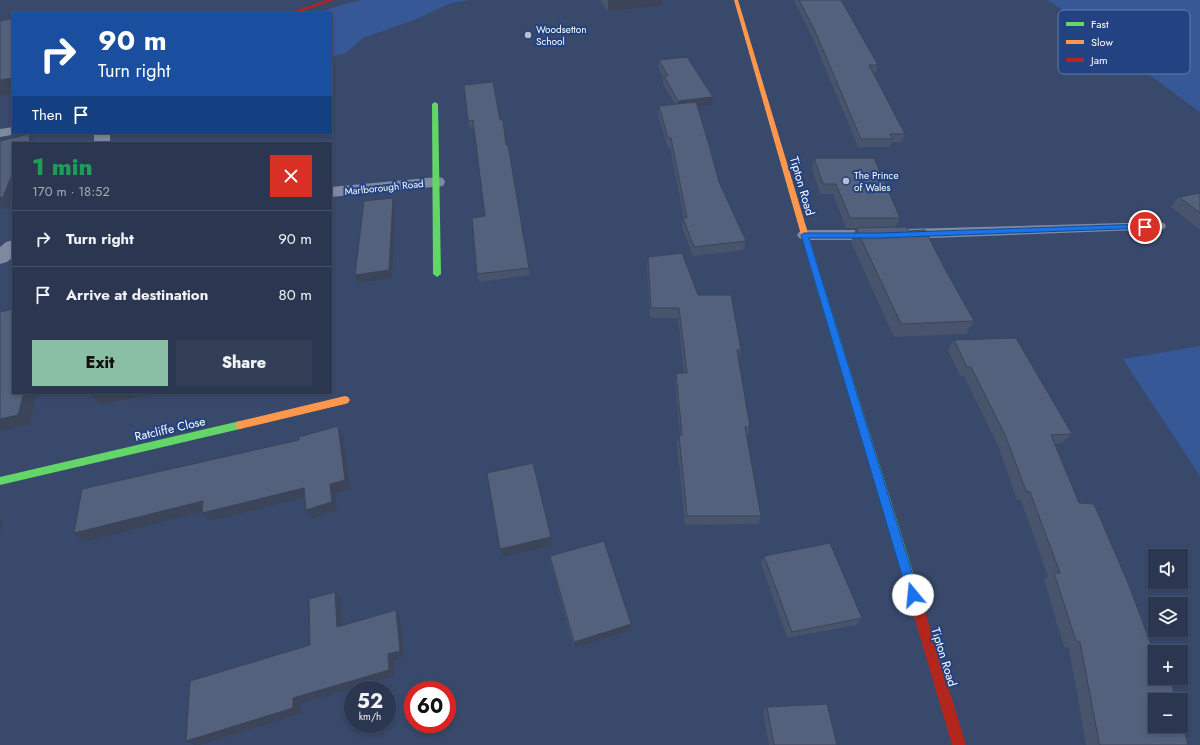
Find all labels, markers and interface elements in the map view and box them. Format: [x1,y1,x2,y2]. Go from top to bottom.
legend [1058,10,1190,74]
text: Fast [1091,16,1109,32]
text: 90 m [98,20,167,61]
place label: Woodsetton School [536,22,586,49]
icon: right [32,28,84,80]
marker: Woodsetton School [523,30,533,40]
text: Slow [1091,34,1113,50]
text: Jam [1089,52,1108,68]
text: Turn right [98,58,170,84]
text: Then [32,104,62,126]
icon: arrive [70,104,92,126]
text: 1 min [32,149,93,184]
street label: Tipton Road [785,154,819,218]
button: close [270,155,312,197]
place label: The Prince of Wales [854,168,899,195]
street label: Marlborough Road [344,176,424,199]
marker: The Prince of Wales [841,176,851,186]
text: 170 m · 18:52 [32,182,110,201]
pin [1128,210,1162,244]
icon: arrive [1134,216,1156,238]
icon: right [32,228,54,250]
text: Turn right [66,228,134,250]
text: 90 m [278,228,312,250]
icon: arrive [32,284,54,306]
text: Arrive at destination [66,284,208,306]
text: 80 m [279,284,312,306]
button: Exit [32,340,168,386]
button: Share [176,340,312,386]
street label: Ratcliffe Close [133,412,207,446]
map controls [1148,549,1188,733]
button: sound [1148,549,1188,589]
position arrow [892,574,934,616]
button: layers [1148,597,1188,637]
street label: Tipton Road [927,625,961,689]
button: + [1148,645,1188,685]
speed limit sign: 60 [404,681,456,733]
text: 52 [357,687,383,716]
button: − [1148,693,1188,733]
text: km/h [359,709,381,724]

